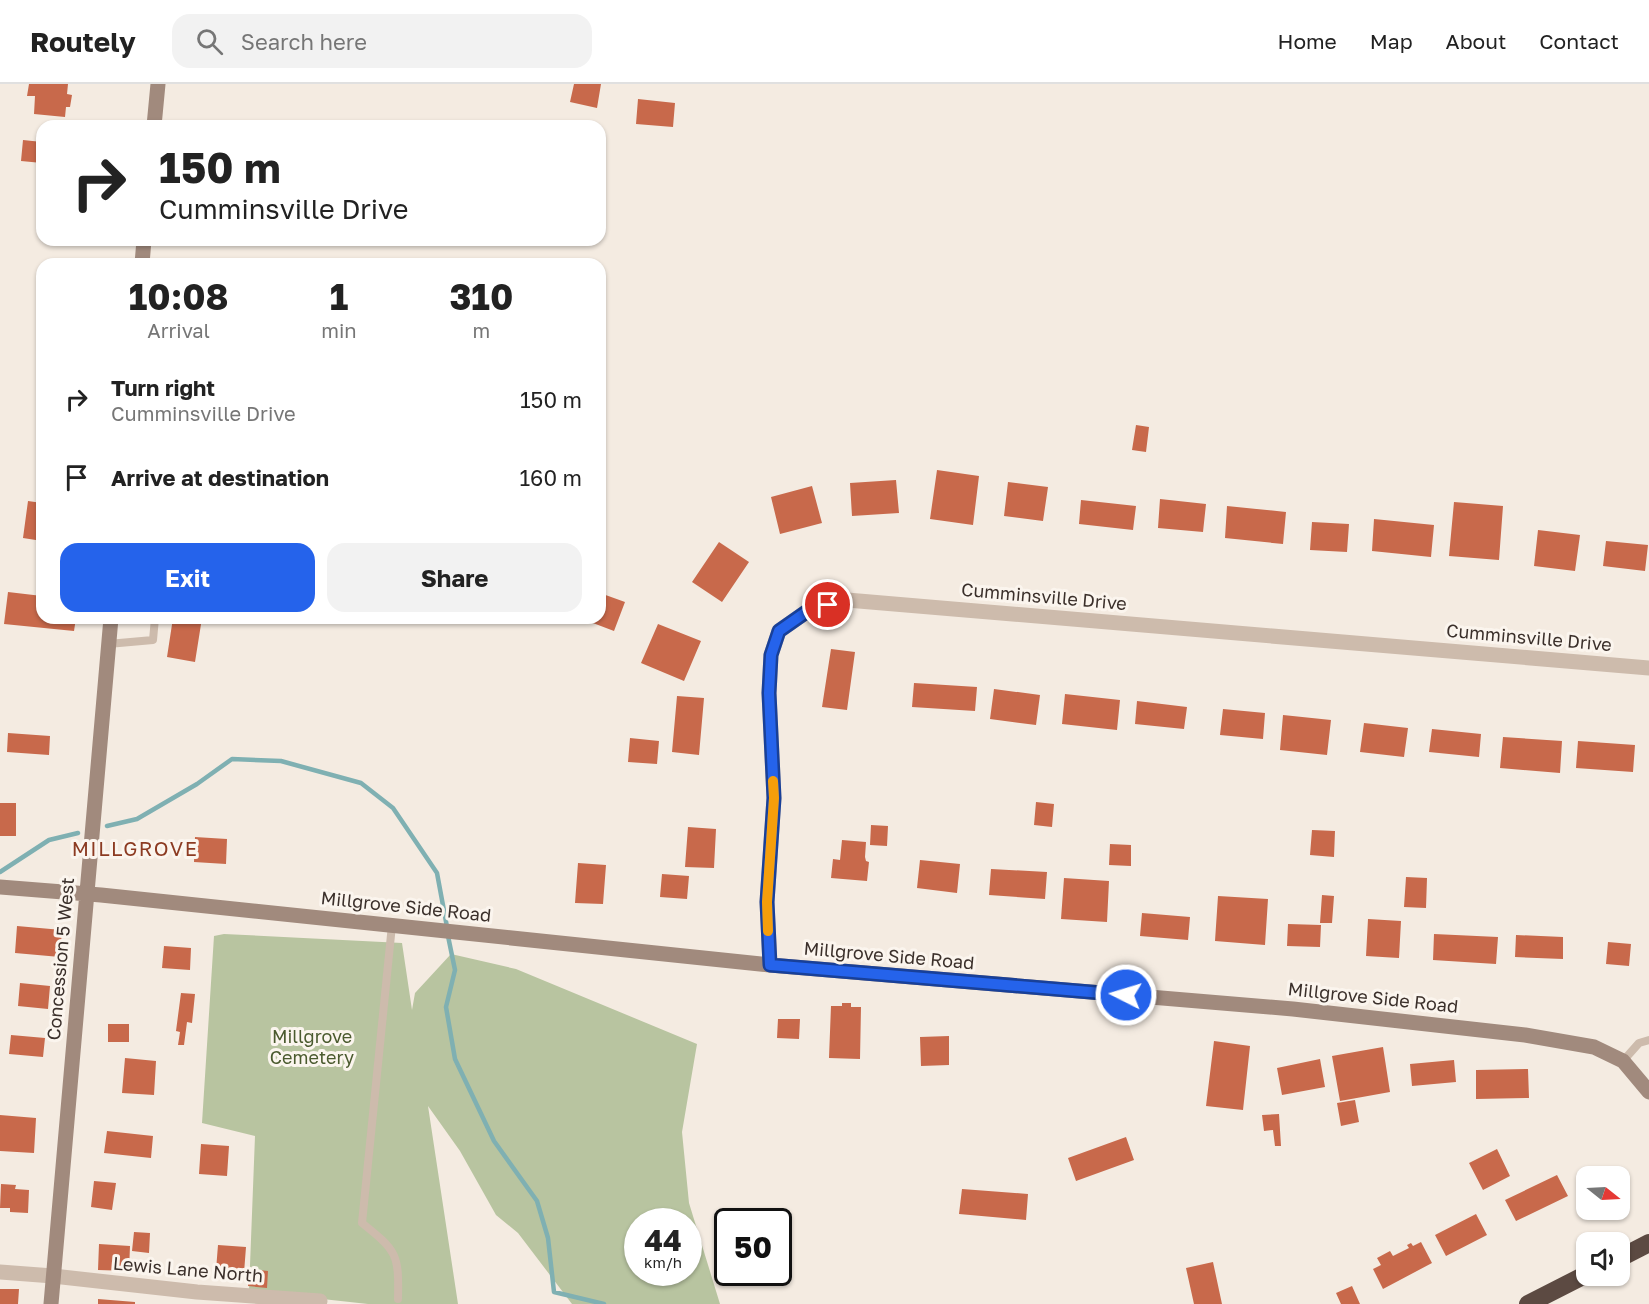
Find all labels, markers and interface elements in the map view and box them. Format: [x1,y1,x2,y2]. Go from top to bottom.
search box [172,14,592,68]
text: Routely [30,25,136,58]
icon: search [193,25,226,58]
text: Search here [241,28,367,55]
text: Home [1277,28,1337,54]
text: Map [1370,28,1413,54]
text: About [1446,28,1506,54]
text: Contact [1539,28,1619,54]
text: 150 m [159,142,281,192]
icon: right [60,144,138,222]
text: Cumminsville Drive [159,193,408,225]
text: 10:08 [129,275,229,318]
text: 1 [330,275,348,318]
text: 310 [449,275,513,318]
text: Arrival [147,318,210,342]
text: min [321,318,357,342]
text: m [472,318,490,342]
text: Turn right [111,374,215,401]
icon: right [60,383,93,416]
text: 150 m [520,386,582,413]
text: Cumminsville Drive [111,401,296,425]
icon: arrive [60,461,93,494]
text: Arrive at destination [111,464,329,491]
text: 160 m [519,464,582,491]
button: Exit [60,543,315,612]
button: Share [327,543,582,612]
street label: Cumminsville Drive [960,578,1128,614]
pin [802,579,853,630]
icon: arrive [811,588,844,621]
street label: Cumminsville Drive [1445,619,1613,655]
district label: MILLGROVE [72,836,198,860]
street label: Concession 5 West [42,877,78,1041]
street label: Millgrove Side Road [320,886,492,926]
street label: Millgrove Side Road [803,937,975,973]
position arrow [1094,963,1158,1027]
street label: Millgrove Side Road [1287,977,1459,1017]
park label: Millgrove Cemetery [270,1025,354,1068]
north arrow [1576,1166,1630,1220]
map controls [1576,1166,1630,1286]
speed limit sign: 50 [714,1208,792,1286]
text: 44 [644,1222,682,1258]
button: sound [1576,1232,1630,1286]
street label: Lewis Lane North [112,1251,264,1287]
text: km/h [644,1253,682,1271]

